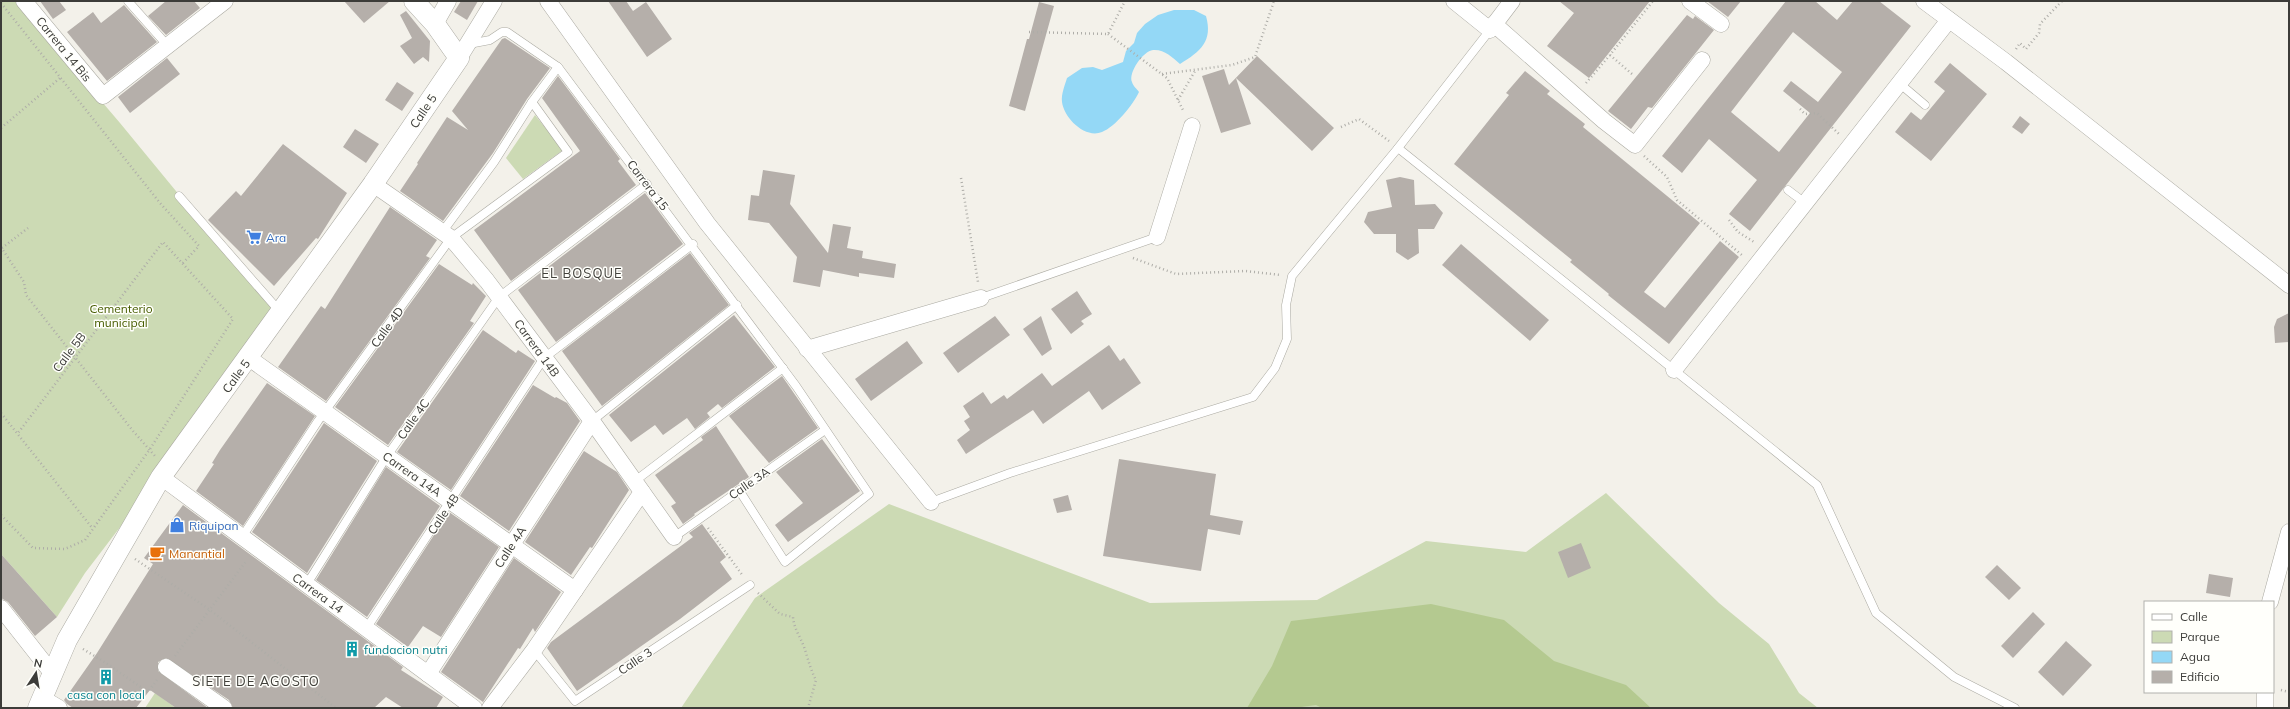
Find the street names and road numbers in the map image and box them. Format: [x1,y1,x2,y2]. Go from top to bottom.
street label: Carrera 14 Bis [33,13,95,85]
street label: Calle 5 [406,91,440,131]
street label: Carrera 15 [624,157,672,213]
street label: Calle 4D [367,304,407,350]
street label: Carrera 14B [511,316,563,380]
street label: Calle 5B [49,329,89,375]
street label: Calle 5 [219,356,253,396]
street label: Calle 4C [394,396,432,442]
street label: Carrera 14A [380,448,444,500]
street label: Calle 3A [726,463,773,503]
street label: Calle 4B [424,491,462,537]
street label: Calle 4A [491,523,529,571]
street label: Carrera 14 [290,569,346,617]
street label: Calle 3 [615,644,655,678]

